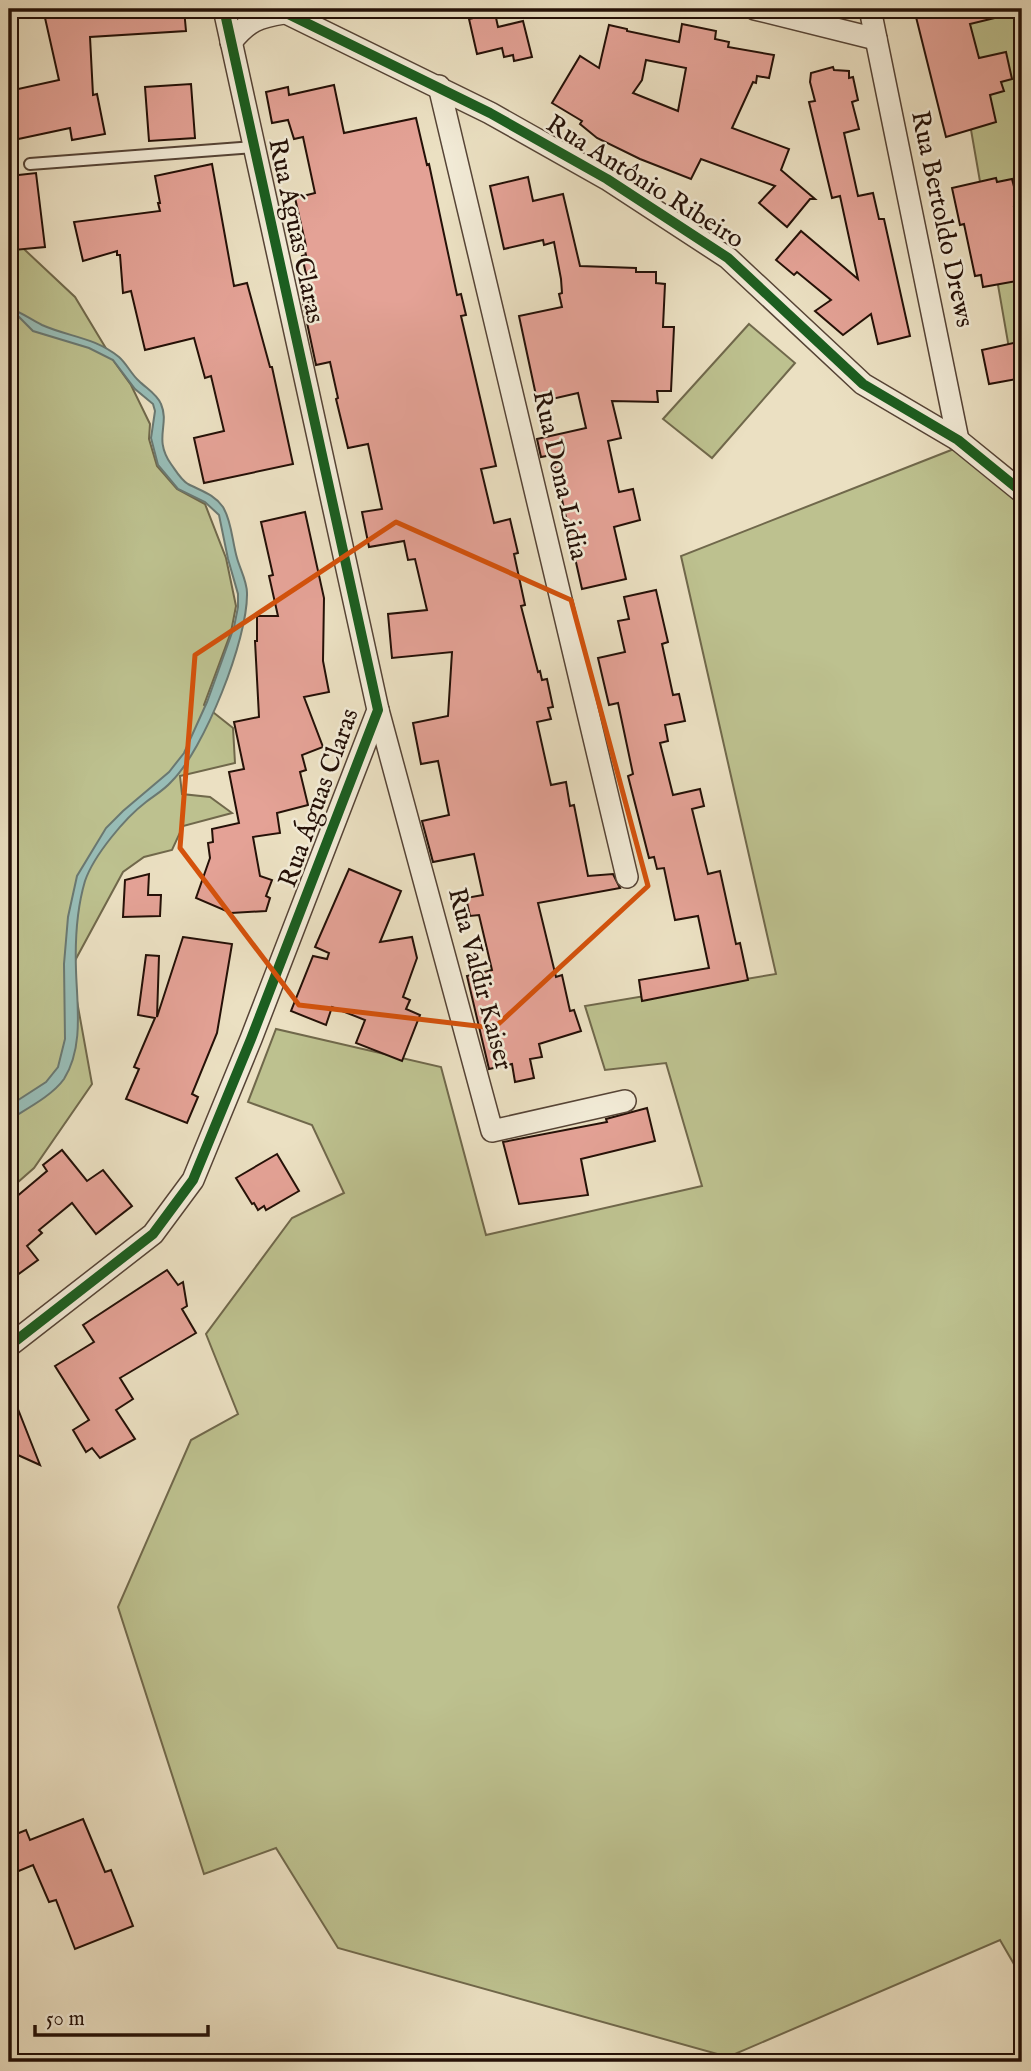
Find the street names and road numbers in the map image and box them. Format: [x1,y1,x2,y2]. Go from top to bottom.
street label: Rua Antônio Ribeiro [540,108,750,256]
street label: Rua Bertoldo Drews [903,108,981,330]
street label: Rua Águas Claras [260,136,332,326]
street label: Rua Dona Lidia [524,387,596,564]
street label: Rua Águas Claras [271,704,367,892]
street label: Rua Valdir Kaiser [440,884,520,1074]

